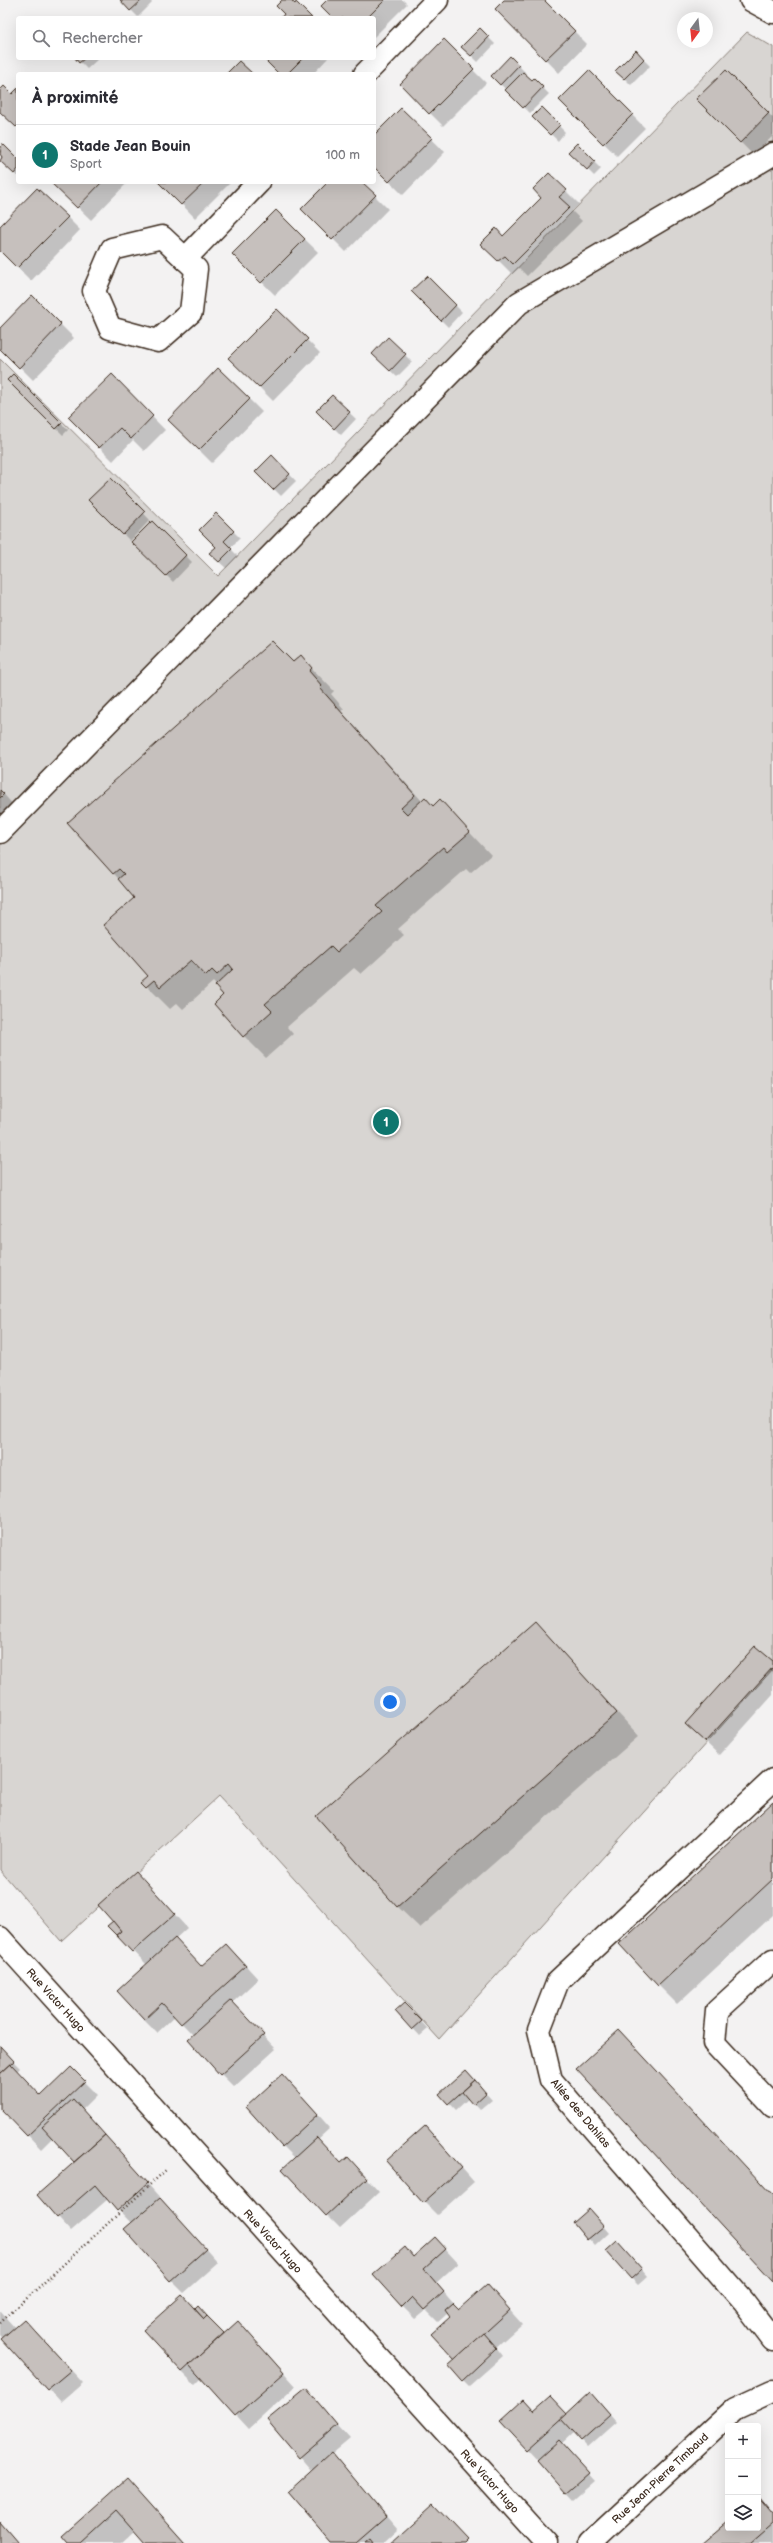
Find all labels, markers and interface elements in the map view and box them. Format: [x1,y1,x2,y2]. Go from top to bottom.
north arrow [677,12,713,48]
search box [16,16,376,60]
icon: search [30,27,52,49]
text: Rechercher [62,29,142,48]
text: À proximité [32,88,118,108]
text: Stade Jean Bouin [70,137,191,156]
text: 1 [42,147,48,163]
text: 100 m [325,147,360,163]
text: Sport [70,156,102,172]
pin: 1 [373,1107,399,1137]
your location [380,1692,400,1712]
street label: Rue Victor Hugo [24,1966,88,2035]
street label: Allée des Dahlias [548,2076,614,2151]
street label: Rue Victor Hugo [241,2207,305,2276]
map controls [725,2423,761,2531]
button: + [725,2423,761,2459]
street label: Rue Jean-Pierre Timbaud [609,2430,711,2526]
street label: Rue Victor Hugo [458,2447,522,2516]
button: − [725,2459,761,2495]
button: layers [725,2495,761,2531]

